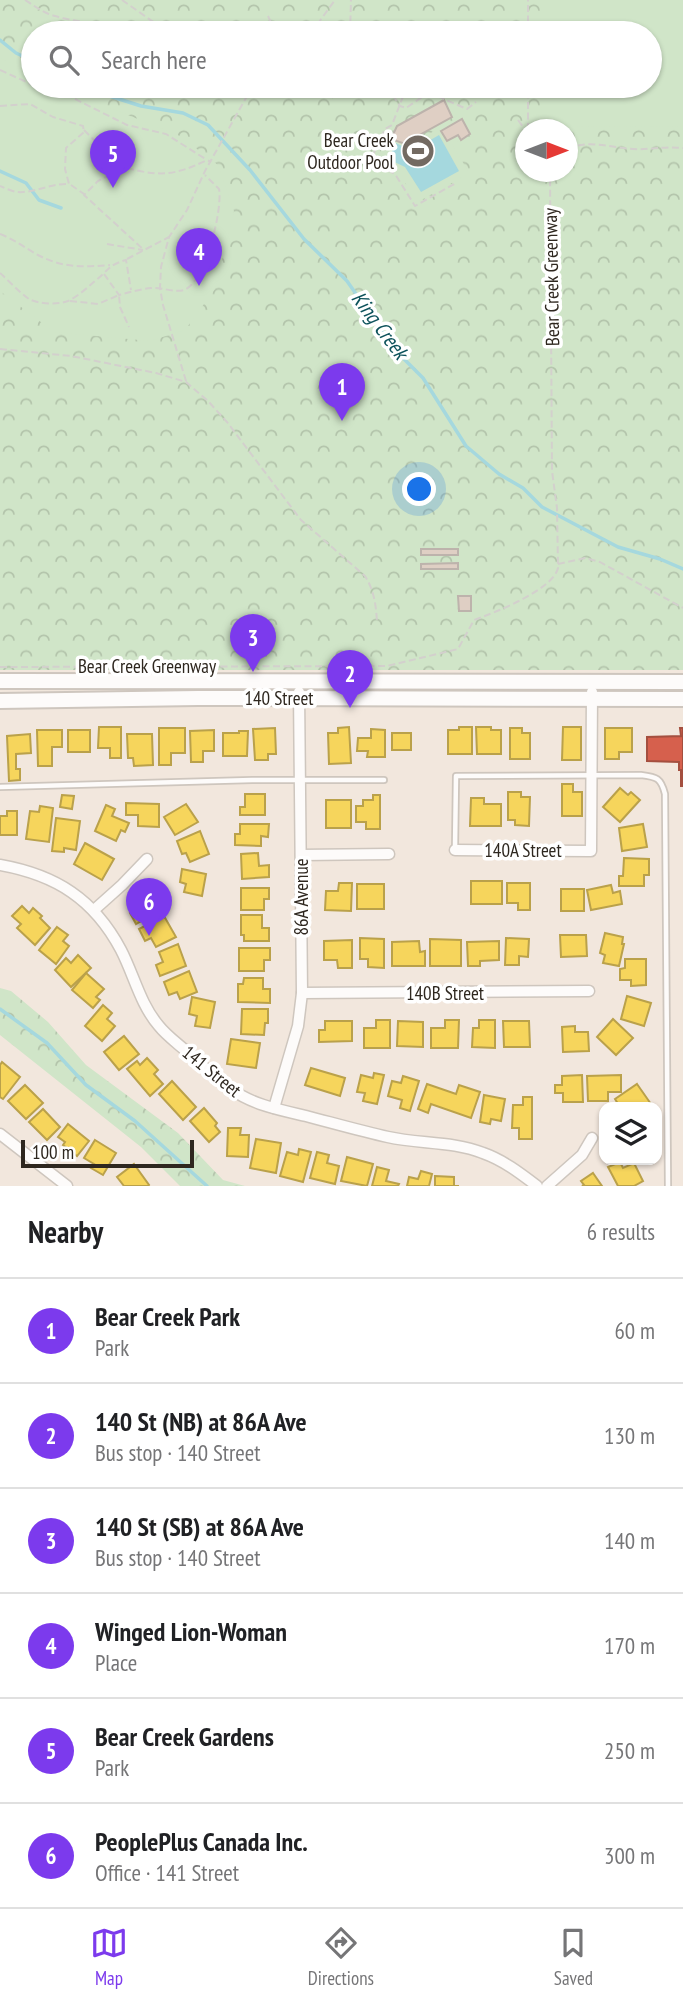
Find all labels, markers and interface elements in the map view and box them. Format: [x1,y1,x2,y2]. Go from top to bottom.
search box [21,21,662,98]
icon: search [45,41,83,79]
text: Search here [101,43,207,76]
north arrow [515,119,578,182]
place label: Bear Creek Outdoor Pool [307,128,395,174]
pin: 5 [90,130,136,188]
sports icon: Bear Creek Outdoor Pool [399,132,437,170]
street label: Bear Creek Greenway [538,207,564,346]
pin: 4 [176,228,222,286]
water label: King Creek [346,286,416,367]
pin: 1 [319,363,365,421]
your location [402,472,436,506]
pin: 3 [230,614,276,672]
pin: 2 [327,650,373,708]
street label: Bear Creek Greenway [78,654,217,678]
street label: 140 Street [244,686,314,710]
street label: 140A Street [484,838,562,862]
street label: 86A Avenue [289,858,313,936]
pin: 6 [126,878,172,936]
street label: 140B Street [406,981,485,1005]
street label: 141 Street [178,1040,247,1103]
map controls [599,1102,662,1165]
button: layers [599,1102,662,1165]
scale bar [21,1137,194,1169]
text: 100 m [32,1140,74,1164]
text: Nearby [28,1212,103,1251]
text: 6 results [587,1217,655,1246]
text: Bear Creek Park [95,1300,240,1333]
text: 1 [46,1316,57,1345]
text: 60 m [614,1316,655,1345]
text: Park [95,1333,129,1362]
text: 140 St (NB) at 86A Ave [95,1405,307,1438]
text: 2 [46,1421,57,1450]
text: 130 m [604,1421,655,1450]
text: Bus stop · 140 Street [95,1438,261,1467]
text: 140 St (SB) at 86A Ave [95,1510,304,1543]
text: 3 [46,1526,57,1555]
text: 140 m [604,1526,655,1555]
text: Bus stop · 140 Street [95,1543,261,1572]
text: Winged Lion-Woman [95,1615,287,1648]
text: 4 [46,1631,57,1660]
text: 170 m [604,1631,655,1660]
text: Place [95,1648,137,1677]
text: Bear Creek Gardens [95,1720,274,1753]
text: 5 [46,1736,57,1765]
text: 250 m [604,1736,655,1765]
text: Park [95,1753,129,1782]
text: PeoplePlus Canada Inc. [95,1825,308,1858]
text: 6 [46,1841,57,1870]
text: 300 m [604,1841,655,1870]
text: Office · 141 Street [95,1858,239,1887]
tab: Map [90,1924,128,1990]
tab: Directions [308,1924,374,1990]
tab: Saved [554,1924,593,1990]

